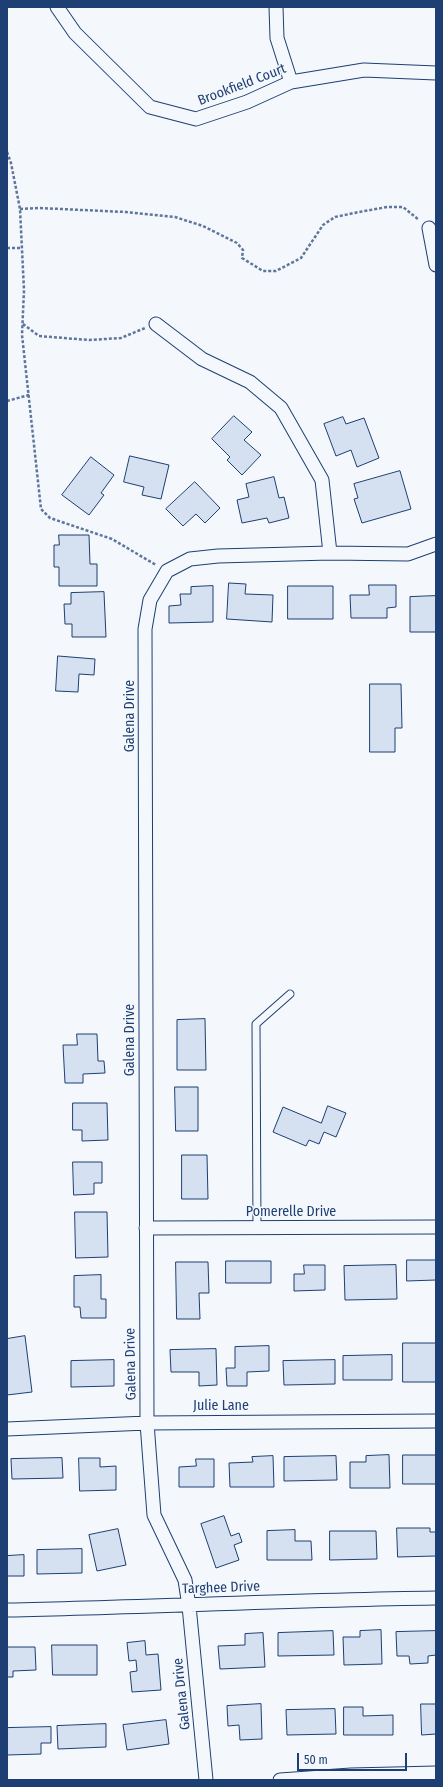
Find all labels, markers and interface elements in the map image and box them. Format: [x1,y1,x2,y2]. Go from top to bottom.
street label: Brookfield Court [196,60,288,110]
street label: Galena Drive [122,680,138,752]
street label: Galena Drive [122,1004,138,1076]
street label: Pomerelle Drive [246,1204,336,1220]
street label: Galena Drive [122,1328,140,1400]
street label: Julie Lane [193,1398,249,1414]
street label: Targhee Drive [182,1578,260,1598]
street label: Galena Drive [170,1657,194,1731]
scale bar [299,1745,409,1771]
text: 50 m [304,1753,328,1767]

